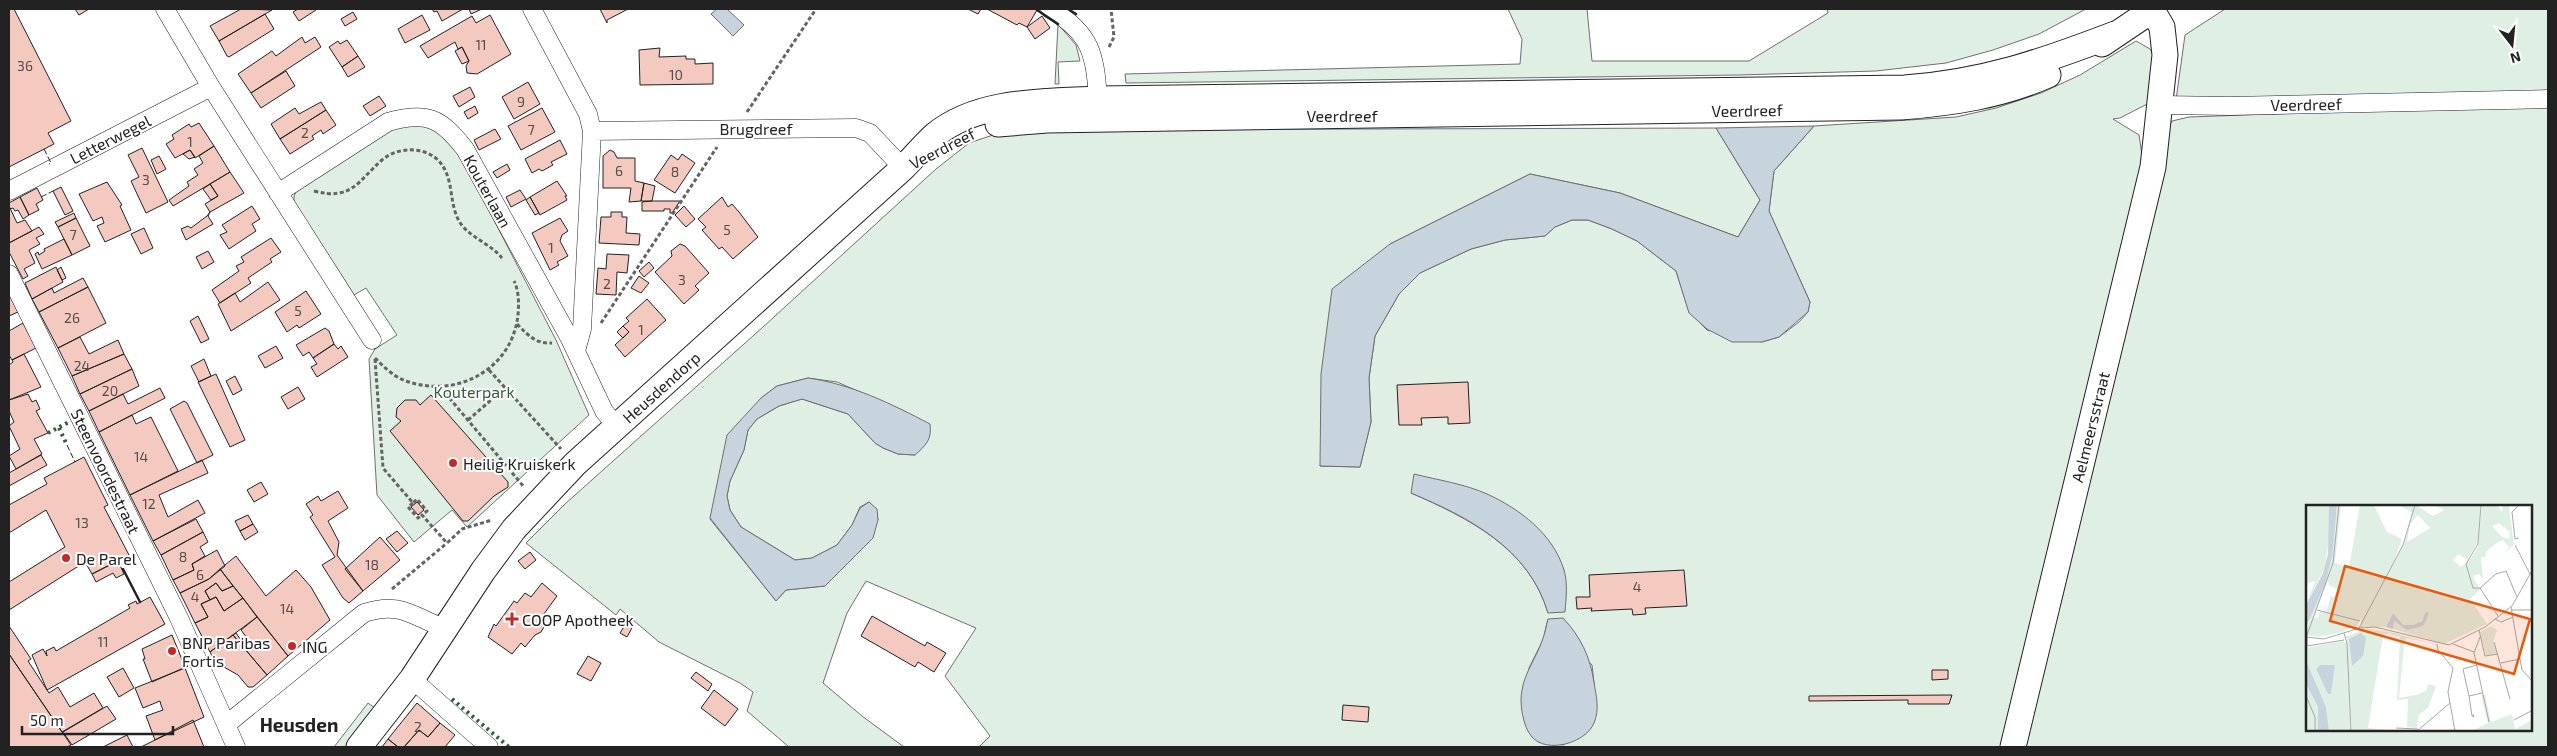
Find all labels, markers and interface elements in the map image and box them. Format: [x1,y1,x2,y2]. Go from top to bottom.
north arrow [2487,20,2537,70]
house number: 11 [475,36,487,53]
text: N [2509,48,2523,68]
house number: 36 [17,57,33,74]
house number: 10 [669,66,683,83]
house number: 9 [517,93,525,110]
street label: Veerdreef [2270,94,2343,114]
street label: Veerdreef [1711,100,1784,120]
street label: Veerdreef [1306,106,1379,125]
street label: Letterwegel [67,110,154,167]
street label: Brugdreef [720,119,793,138]
house number: 7 [527,121,535,138]
street label: Veerdreef [906,123,979,173]
house number: 2 [301,124,309,141]
house number: 1 [187,133,193,150]
street label: Kouterlaan [460,151,516,231]
house number: 6 [615,162,623,179]
house number: 8 [671,163,679,180]
house number: 3 [142,171,150,188]
house number: 5 [723,221,731,238]
house number: 7 [69,226,77,243]
house number: 1 [548,239,554,256]
house number: 3 [678,271,686,288]
house number: 2 [603,275,611,292]
house number: 5 [294,302,302,319]
house number: 26 [64,309,80,326]
house number: 1 [638,321,644,338]
street label: Heusdendorp [618,347,704,427]
house number: 24 [74,357,90,374]
street label: Aelmeersstraat [2067,370,2113,484]
house number: 20 [102,382,118,399]
park label: Kouterpark [433,382,515,401]
street label: Steenvoordestraat [68,406,144,536]
house number: 14 [134,448,148,465]
place label: Heilig Kruiskerk [463,454,576,473]
marker: Heilig Kruiskerk [447,457,459,469]
house number: 12 [142,495,156,512]
inset map [2306,505,2532,731]
house number: 13 [75,514,89,531]
house number: 8 [179,548,187,565]
place label: De Parel [76,549,137,568]
marker: De Parel [60,552,72,564]
house number: 18 [365,556,379,573]
house number: 6 [196,566,204,583]
house number: 4 [1633,578,1641,595]
house number: 4 [191,588,199,605]
house number: 14 [280,600,294,617]
place label: COOP Apotheek [522,610,634,629]
marker: COOP Apotheek [506,613,518,625]
house number: 11 [97,633,109,650]
place label: BNP Paribas Fortis [182,633,271,670]
place label: ING [302,637,328,656]
marker: ING [286,640,298,652]
marker: BNP Paribas Fortis [166,645,178,657]
scale bar [22,704,174,736]
text: 50 m [30,711,64,729]
district label: Heusden [260,713,338,736]
house number: 2 [414,718,422,735]

